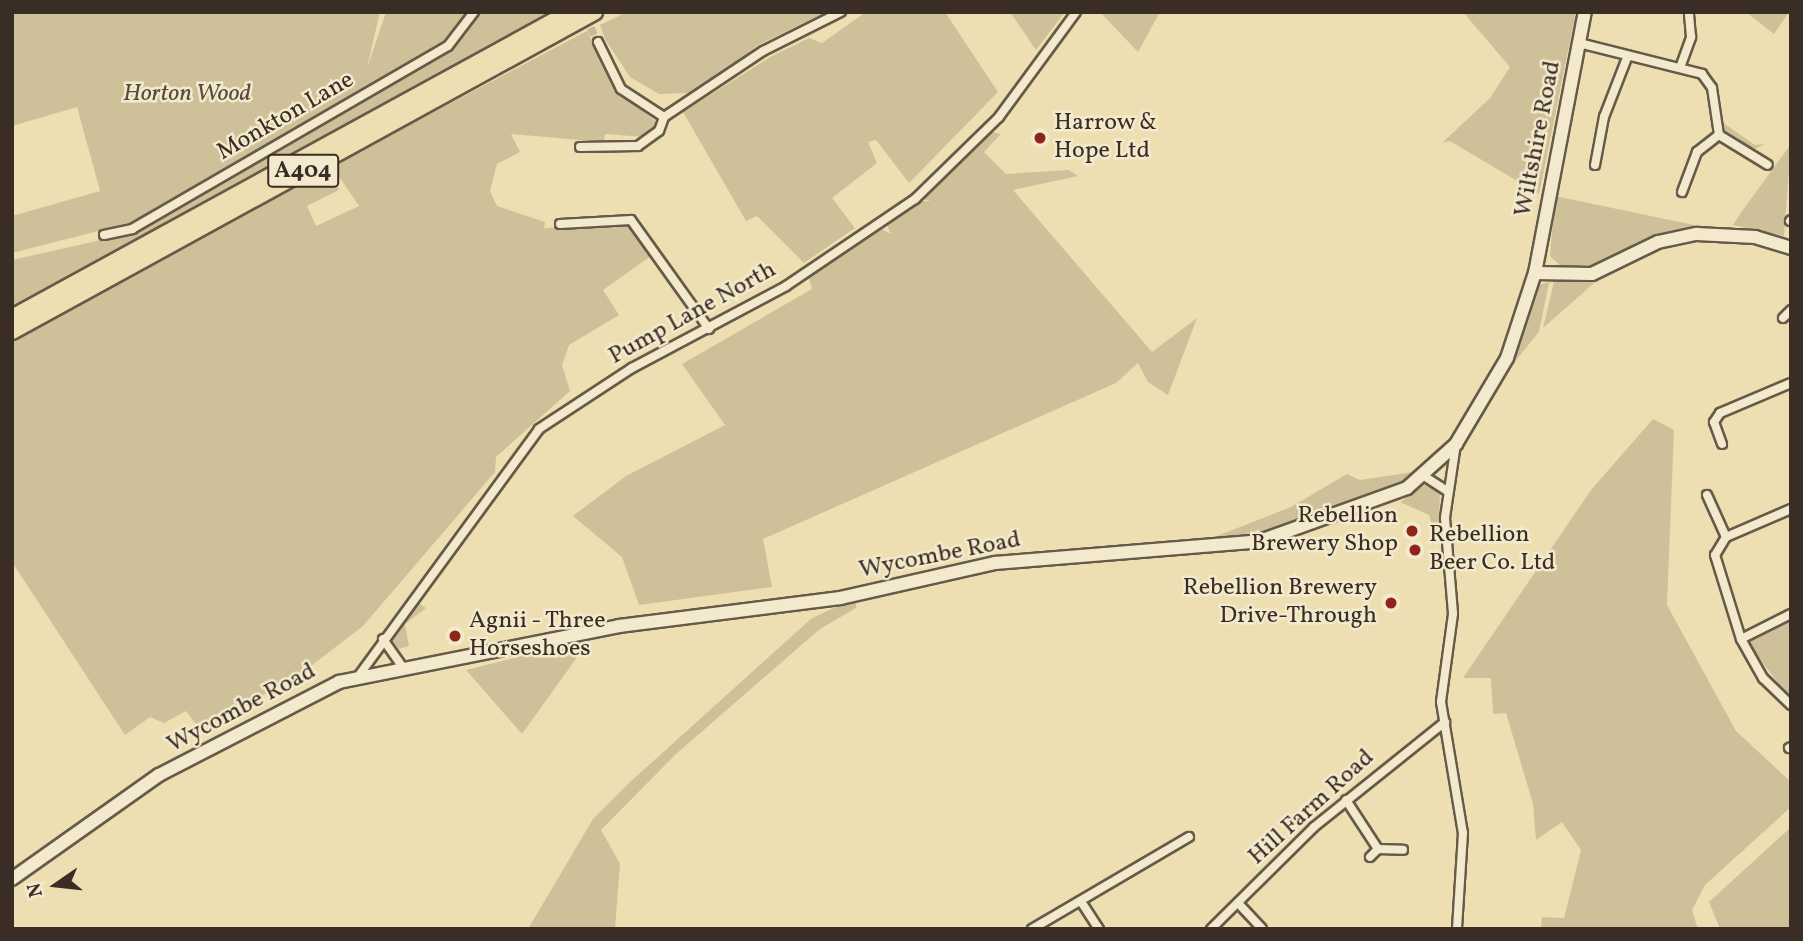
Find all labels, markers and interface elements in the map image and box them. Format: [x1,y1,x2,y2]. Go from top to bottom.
street label: Wiltshire Road [1510,59,1568,219]
street label: Monkton Lane [212,66,360,168]
park label: Horton Wood [123,81,251,109]
place label: Harrow & Hope Ltd [1054,110,1158,166]
marker: Harrow & Hope Ltd [1032,130,1048,146]
road number: A404 [266,152,340,190]
street label: Pump Lane North [604,256,782,372]
place label: Rebellion Brewery Shop [1250,503,1398,559]
place label: Rebellion Beer Co. Ltd [1429,522,1555,578]
marker: Rebellion Brewery Shop [1404,523,1420,539]
street label: Wycombe Road [857,526,1023,586]
marker: Rebellion Beer Co. Ltd [1407,542,1423,558]
place label: Rebellion Brewery Drive-Through [1183,575,1377,631]
marker: Rebellion Brewery Drive-Through [1383,595,1399,611]
place label: Agnii - Three Horseshoes [469,608,607,664]
marker: Agnii - Three Horseshoes [447,628,463,644]
street label: Wycombe Road [163,658,321,760]
street label: Hill Farm Road [1243,744,1381,872]
north arrow [21,850,91,920]
text: N [21,880,50,900]

